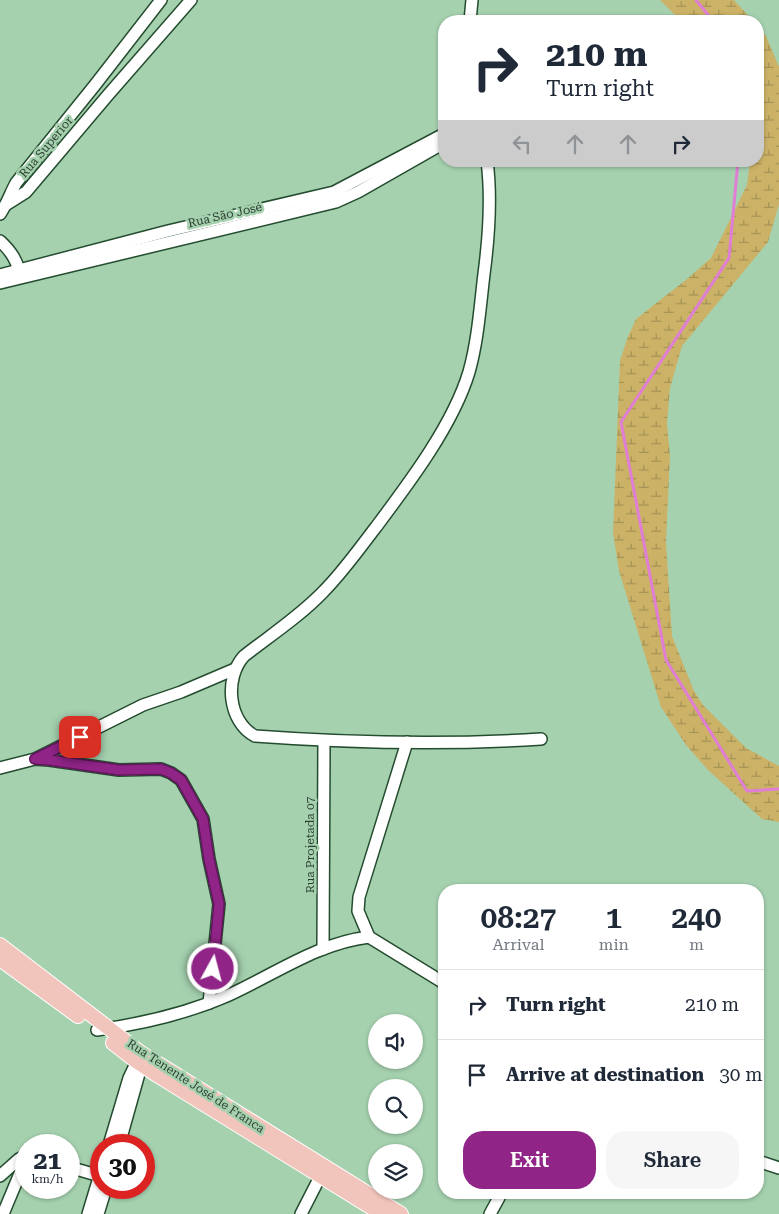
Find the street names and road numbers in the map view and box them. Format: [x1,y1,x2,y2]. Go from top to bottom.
street label: Rua Superior [16,113,76,180]
street label: Rua São José [187,200,264,230]
street label: Rua Projetada 07 [303,796,317,893]
street label: Rua Tenente José de Franca [125,1036,268,1136]

